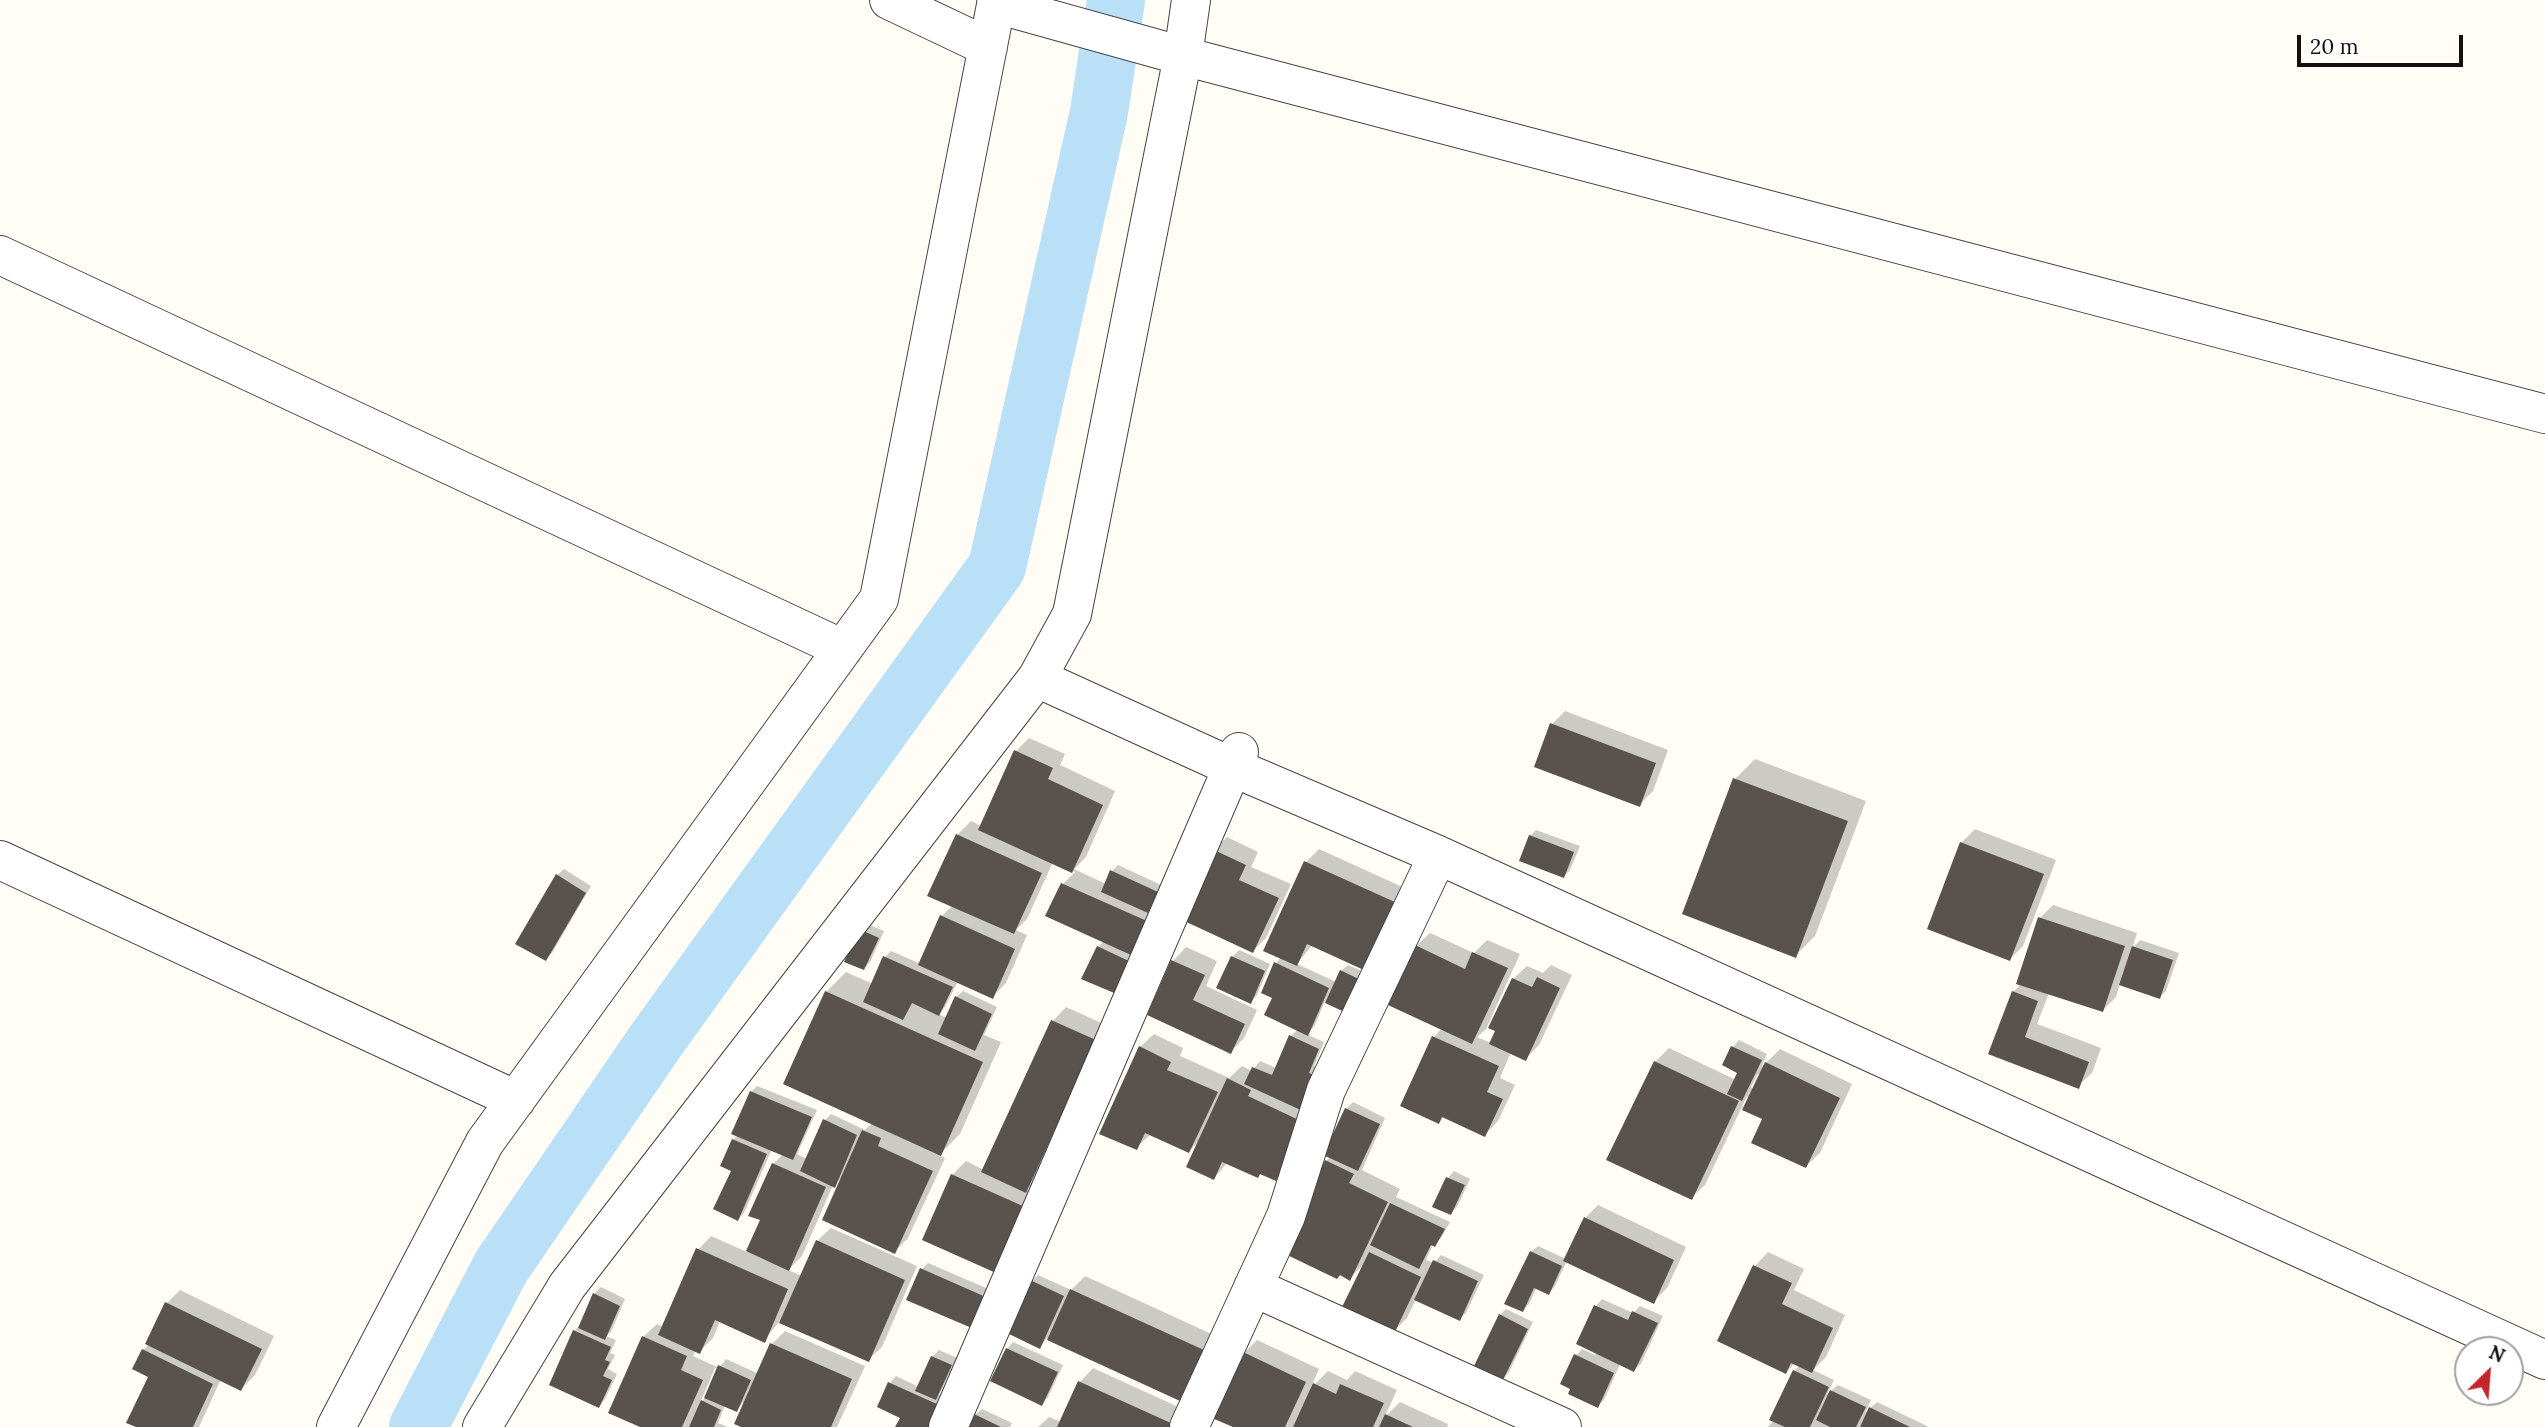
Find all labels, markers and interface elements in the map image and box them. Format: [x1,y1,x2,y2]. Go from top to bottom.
scale bar [2300,21,2466,65]
text: 20 m [2310,33,2359,60]
north arrow [2454,1336,2524,1406]
text: N [2485,1340,2509,1368]

